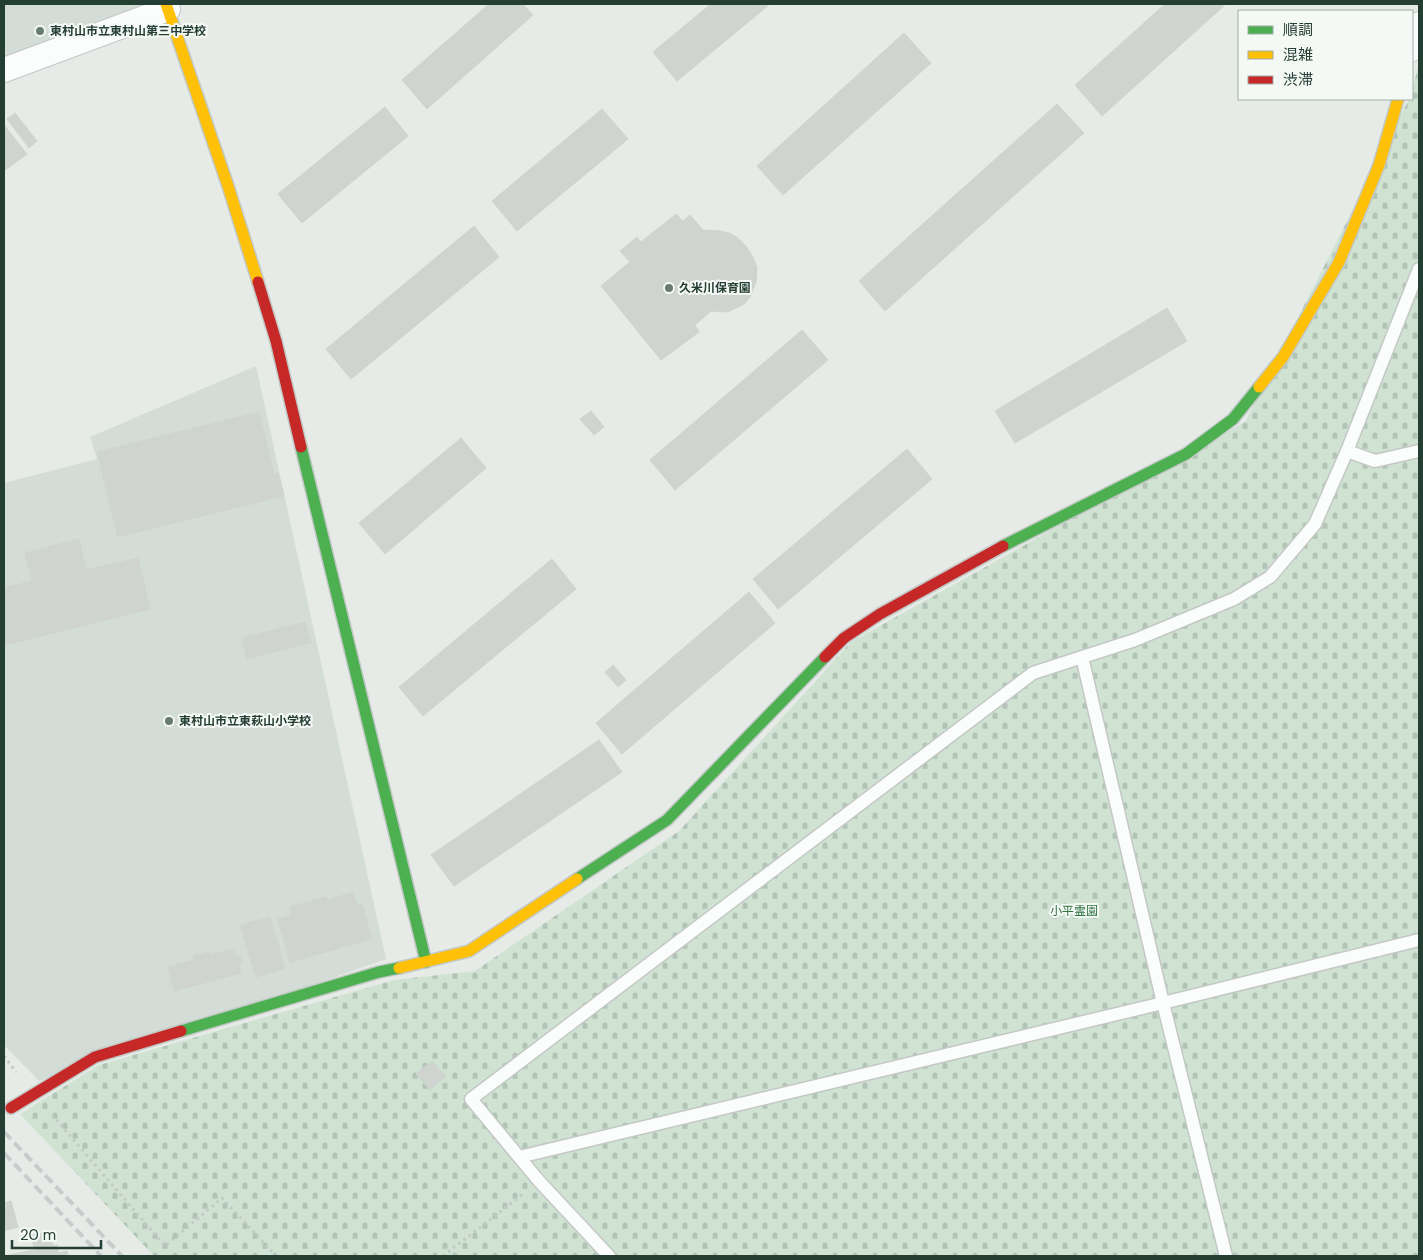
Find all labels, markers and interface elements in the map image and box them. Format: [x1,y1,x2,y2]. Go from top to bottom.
legend [1238,10,1413,100]
text: 順調 [1283,20,1313,40]
place label: 東村山市立東村山第三中学校 [50,23,206,39]
marker: 東村山市立東村山第三中学校 [34,25,46,37]
text: 混雑 [1283,45,1313,65]
text: 渋滞 [1283,70,1313,90]
place label: 久米川保育園 [679,280,751,296]
marker: 久米川保育園 [663,282,675,294]
place label: 東村山市立東萩山小学校 [179,713,311,729]
marker: 東村山市立東萩山小学校 [163,715,175,727]
park label: 小平霊園 [1050,903,1098,919]
scale bar [12,1218,101,1250]
text: 20 m [20,1225,56,1245]

